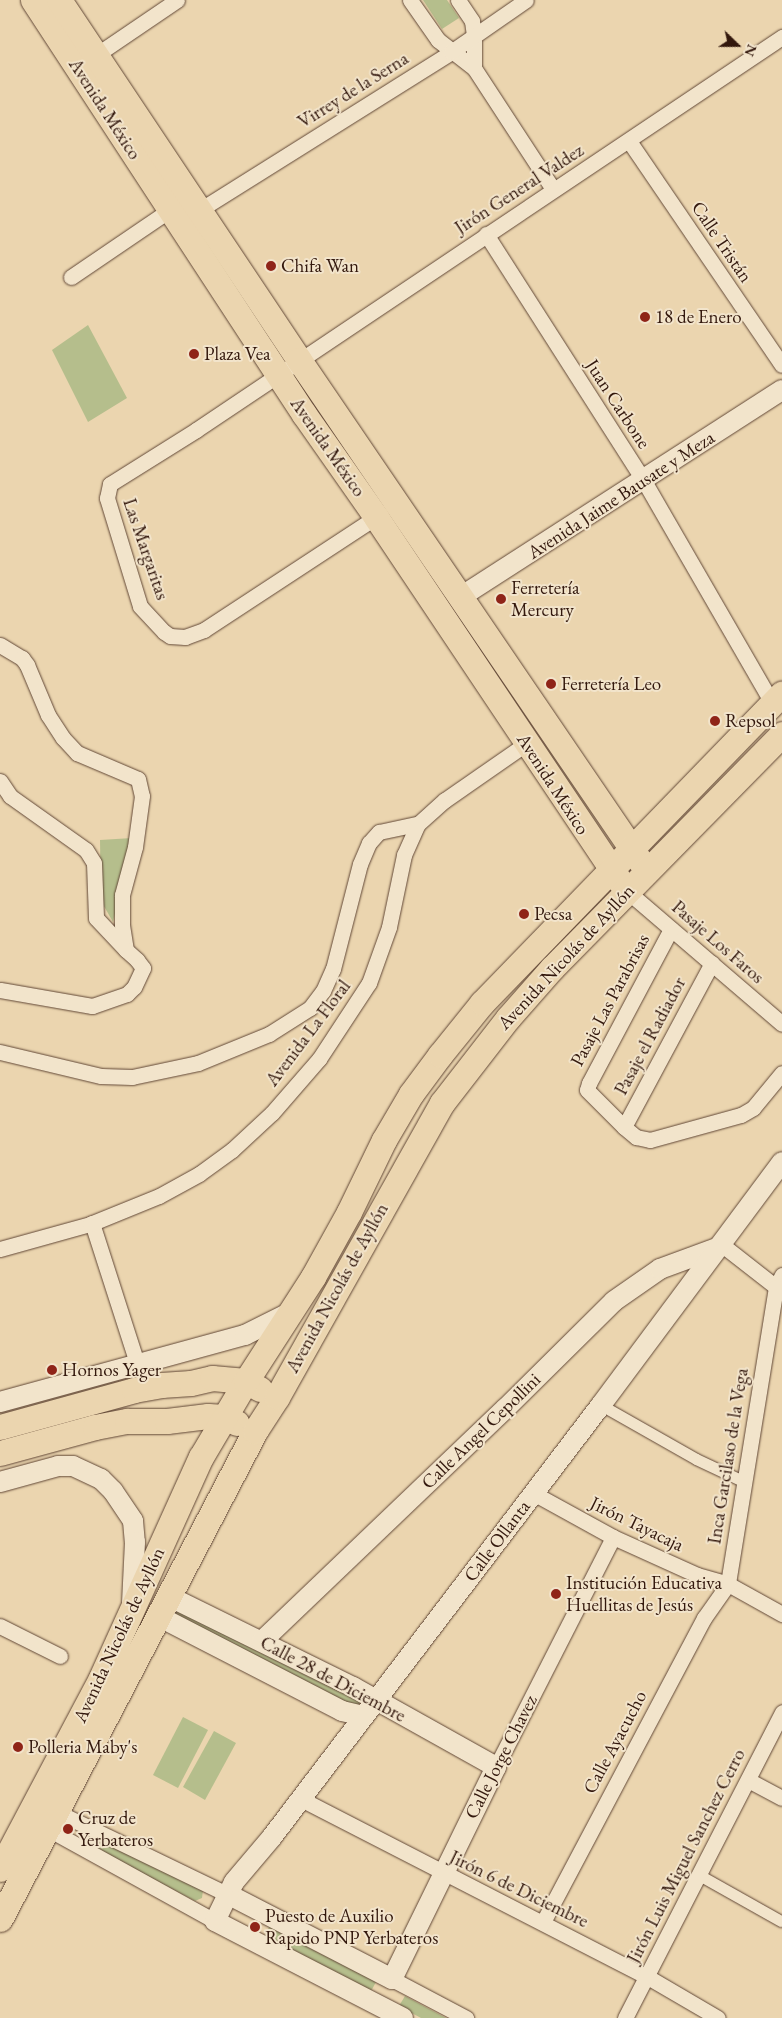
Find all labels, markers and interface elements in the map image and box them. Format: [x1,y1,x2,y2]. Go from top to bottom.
north arrow [712,20,762,70]
text: N [740,42,761,59]
street label: Virrey de la Serna [293,47,413,133]
street label: Avenida México [64,54,146,164]
street label: Jirón General Valdez [450,139,588,239]
street label: Calle Tristán [687,197,757,287]
place label: Chifa Wan [281,255,359,277]
marker: Chifa Wan [265,260,277,272]
place label: 18 de Enero [655,306,742,328]
marker: 18 de Enero [639,311,651,323]
place label: Plaza Vea [204,343,271,365]
marker: Plaza Vea [188,348,200,360]
street label: Juan Carbone [581,355,655,453]
street label: Avenida México [285,393,371,501]
street label: Avenida Jaime Bausate y Meza [523,426,719,564]
street label: Las Margaritas [118,495,174,603]
place label: Ferretería Mercury [511,577,580,621]
marker: Ferretería Mercury [495,593,507,605]
place label: Ferretería Leo [561,673,661,695]
marker: Ferretería Leo [545,678,557,690]
place label: Repsol [725,710,776,732]
marker: Repsol [709,715,721,727]
street label: Avenida México [512,729,594,839]
street label: Avenida Nicolás de Ayllón [493,880,639,1034]
street label: Pasaje Los Faros [667,896,769,988]
place label: Pecsa [534,903,572,925]
marker: Pecsa [518,908,530,920]
street label: Pasaje Las Parabrisas [566,930,654,1070]
street label: Pasaje el Radiador [609,973,691,1099]
street label: Avenida La Floral [261,975,355,1091]
street label: Avenida Nicolás de Ayllón [281,1199,393,1377]
place label: Hornos Yager [62,1359,161,1381]
marker: Hornos Yager [46,1364,58,1376]
street label: Inca Garcilaso de la Vega [703,1366,753,1546]
street label: Calle Angel Cepollini [417,1368,545,1494]
street label: Jirón Tayacaja [587,1492,687,1556]
street label: Calle Ollanta [459,1496,535,1586]
street label: Avenida Nicolás de Ayllón [68,1544,170,1726]
place label: Institución Educativa Huellitas de Jesús [566,1572,722,1616]
marker: Institución Educativa Huellitas de Jesús [550,1588,562,1600]
street label: Calle 28 de Diciembre [256,1631,410,1727]
street label: Calle Ayacucho [578,1687,652,1797]
street label: Calle Jorge Chavez [460,1691,542,1823]
place label: Polleria Maby's [28,1736,137,1758]
marker: Polleria Maby's [12,1741,24,1753]
street label: Jirón Luis Miguel Sanchez Cerro [622,1745,750,1967]
place label: Cruz de Yerbateros [78,1807,153,1851]
marker: Cruz de Yerbateros [62,1823,74,1835]
street label: Jirón 6 de Diciembre [446,1846,592,1932]
place label: Puesto de Auxilio Rapido PNP Yerbateros [265,1905,438,1949]
marker: Puesto de Auxilio Rapido PNP Yerbateros [249,1921,261,1933]

